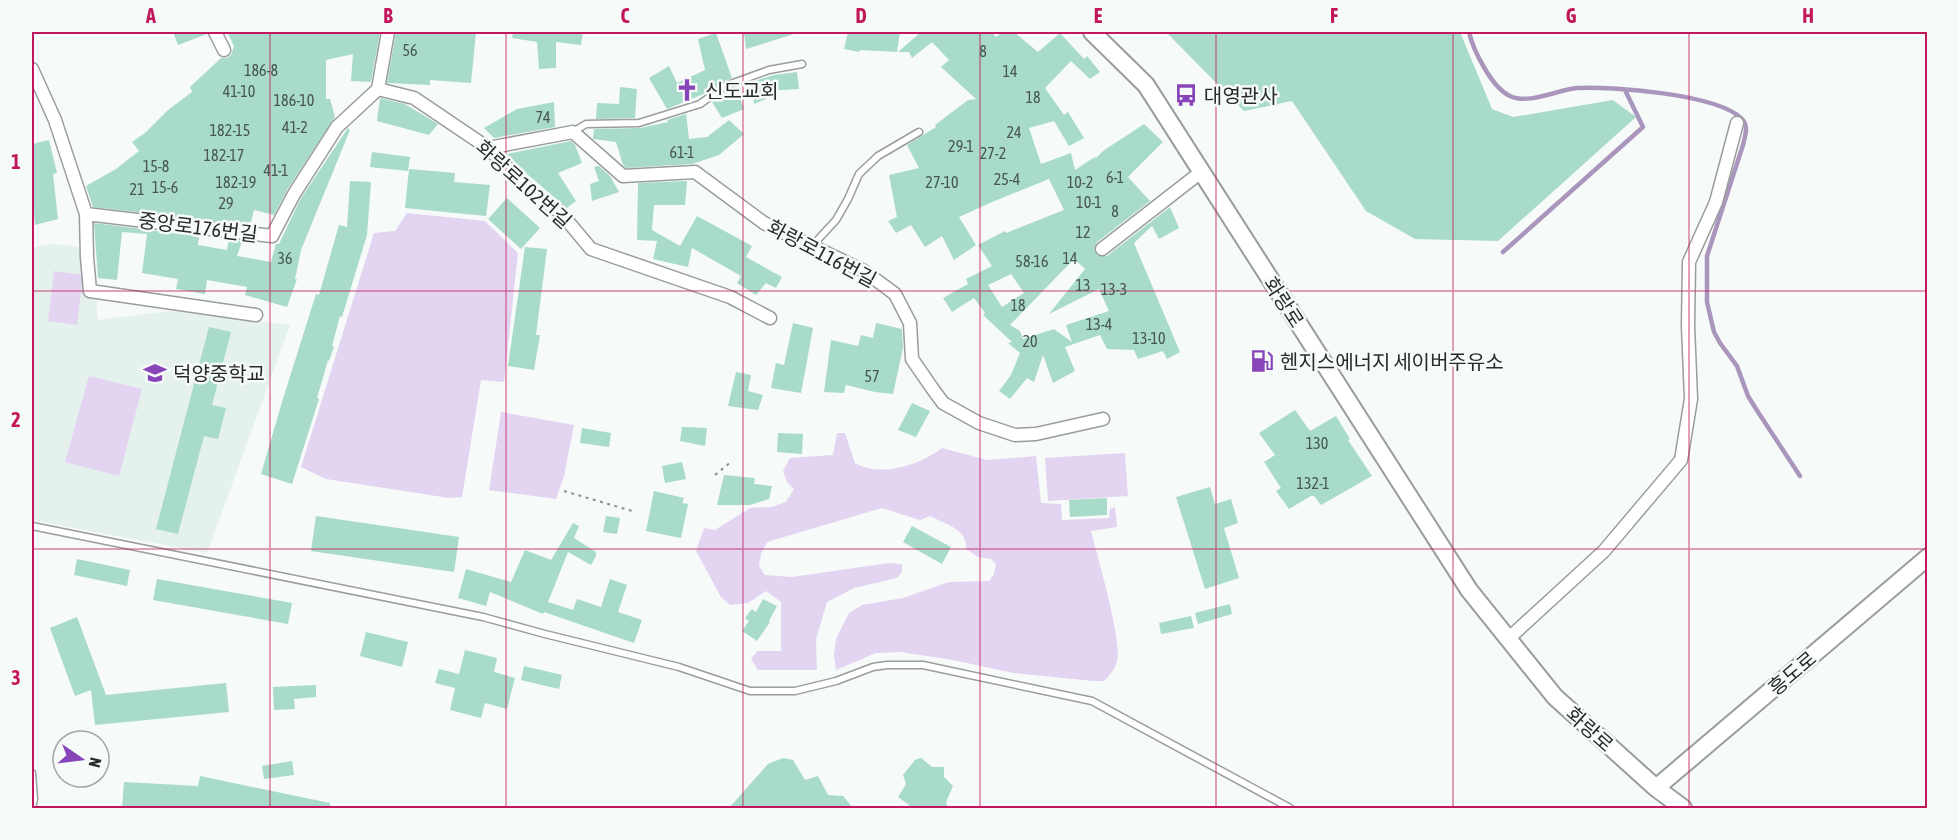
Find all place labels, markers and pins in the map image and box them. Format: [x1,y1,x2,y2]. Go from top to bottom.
church icon: 신도교회 [674,77,700,103]
place label: 신도교회 [705,79,779,102]
bus stop icon: 대영관사 [1173,82,1199,108]
place label: 대영관사 [1204,84,1278,107]
fuel station icon: 헨지스에너지 세이버주유소 [1249,348,1275,374]
place label: 헨지스에너지 세이버주유소 [1280,350,1504,373]
school or university icon: 덕양중학교 [142,360,168,386]
place label: 덕양중학교 [173,362,265,385]

